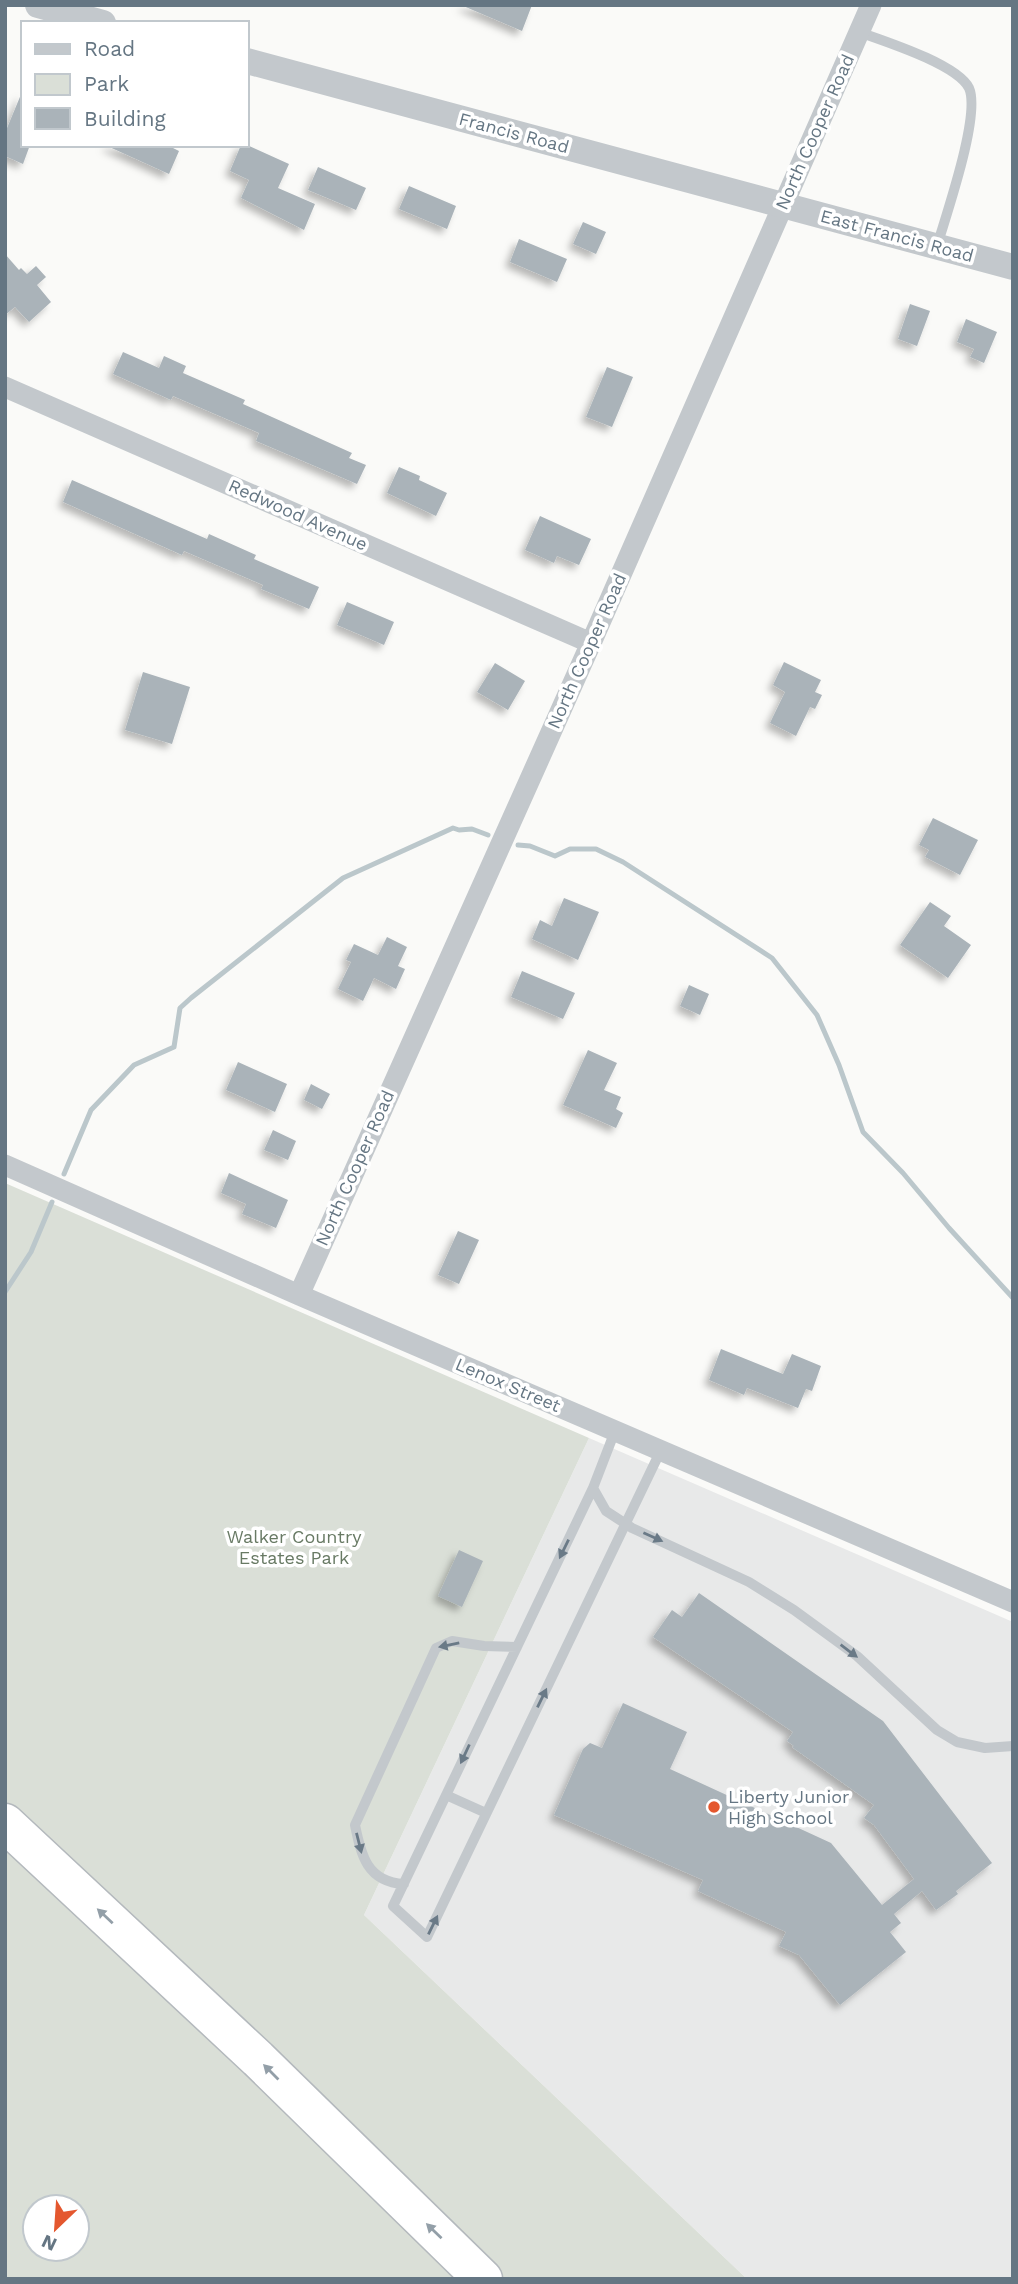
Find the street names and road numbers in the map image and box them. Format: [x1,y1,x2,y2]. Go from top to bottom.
street label: North Cooper Road [771,51,858,213]
street label: Francis Road [457,108,571,157]
street label: East Francis Road [818,205,976,266]
street label: Redwood Avenue [225,474,371,555]
street label: North Cooper Road [543,570,630,732]
street label: North Cooper Road [311,1087,398,1249]
street label: Lenox Street [453,1353,564,1416]

